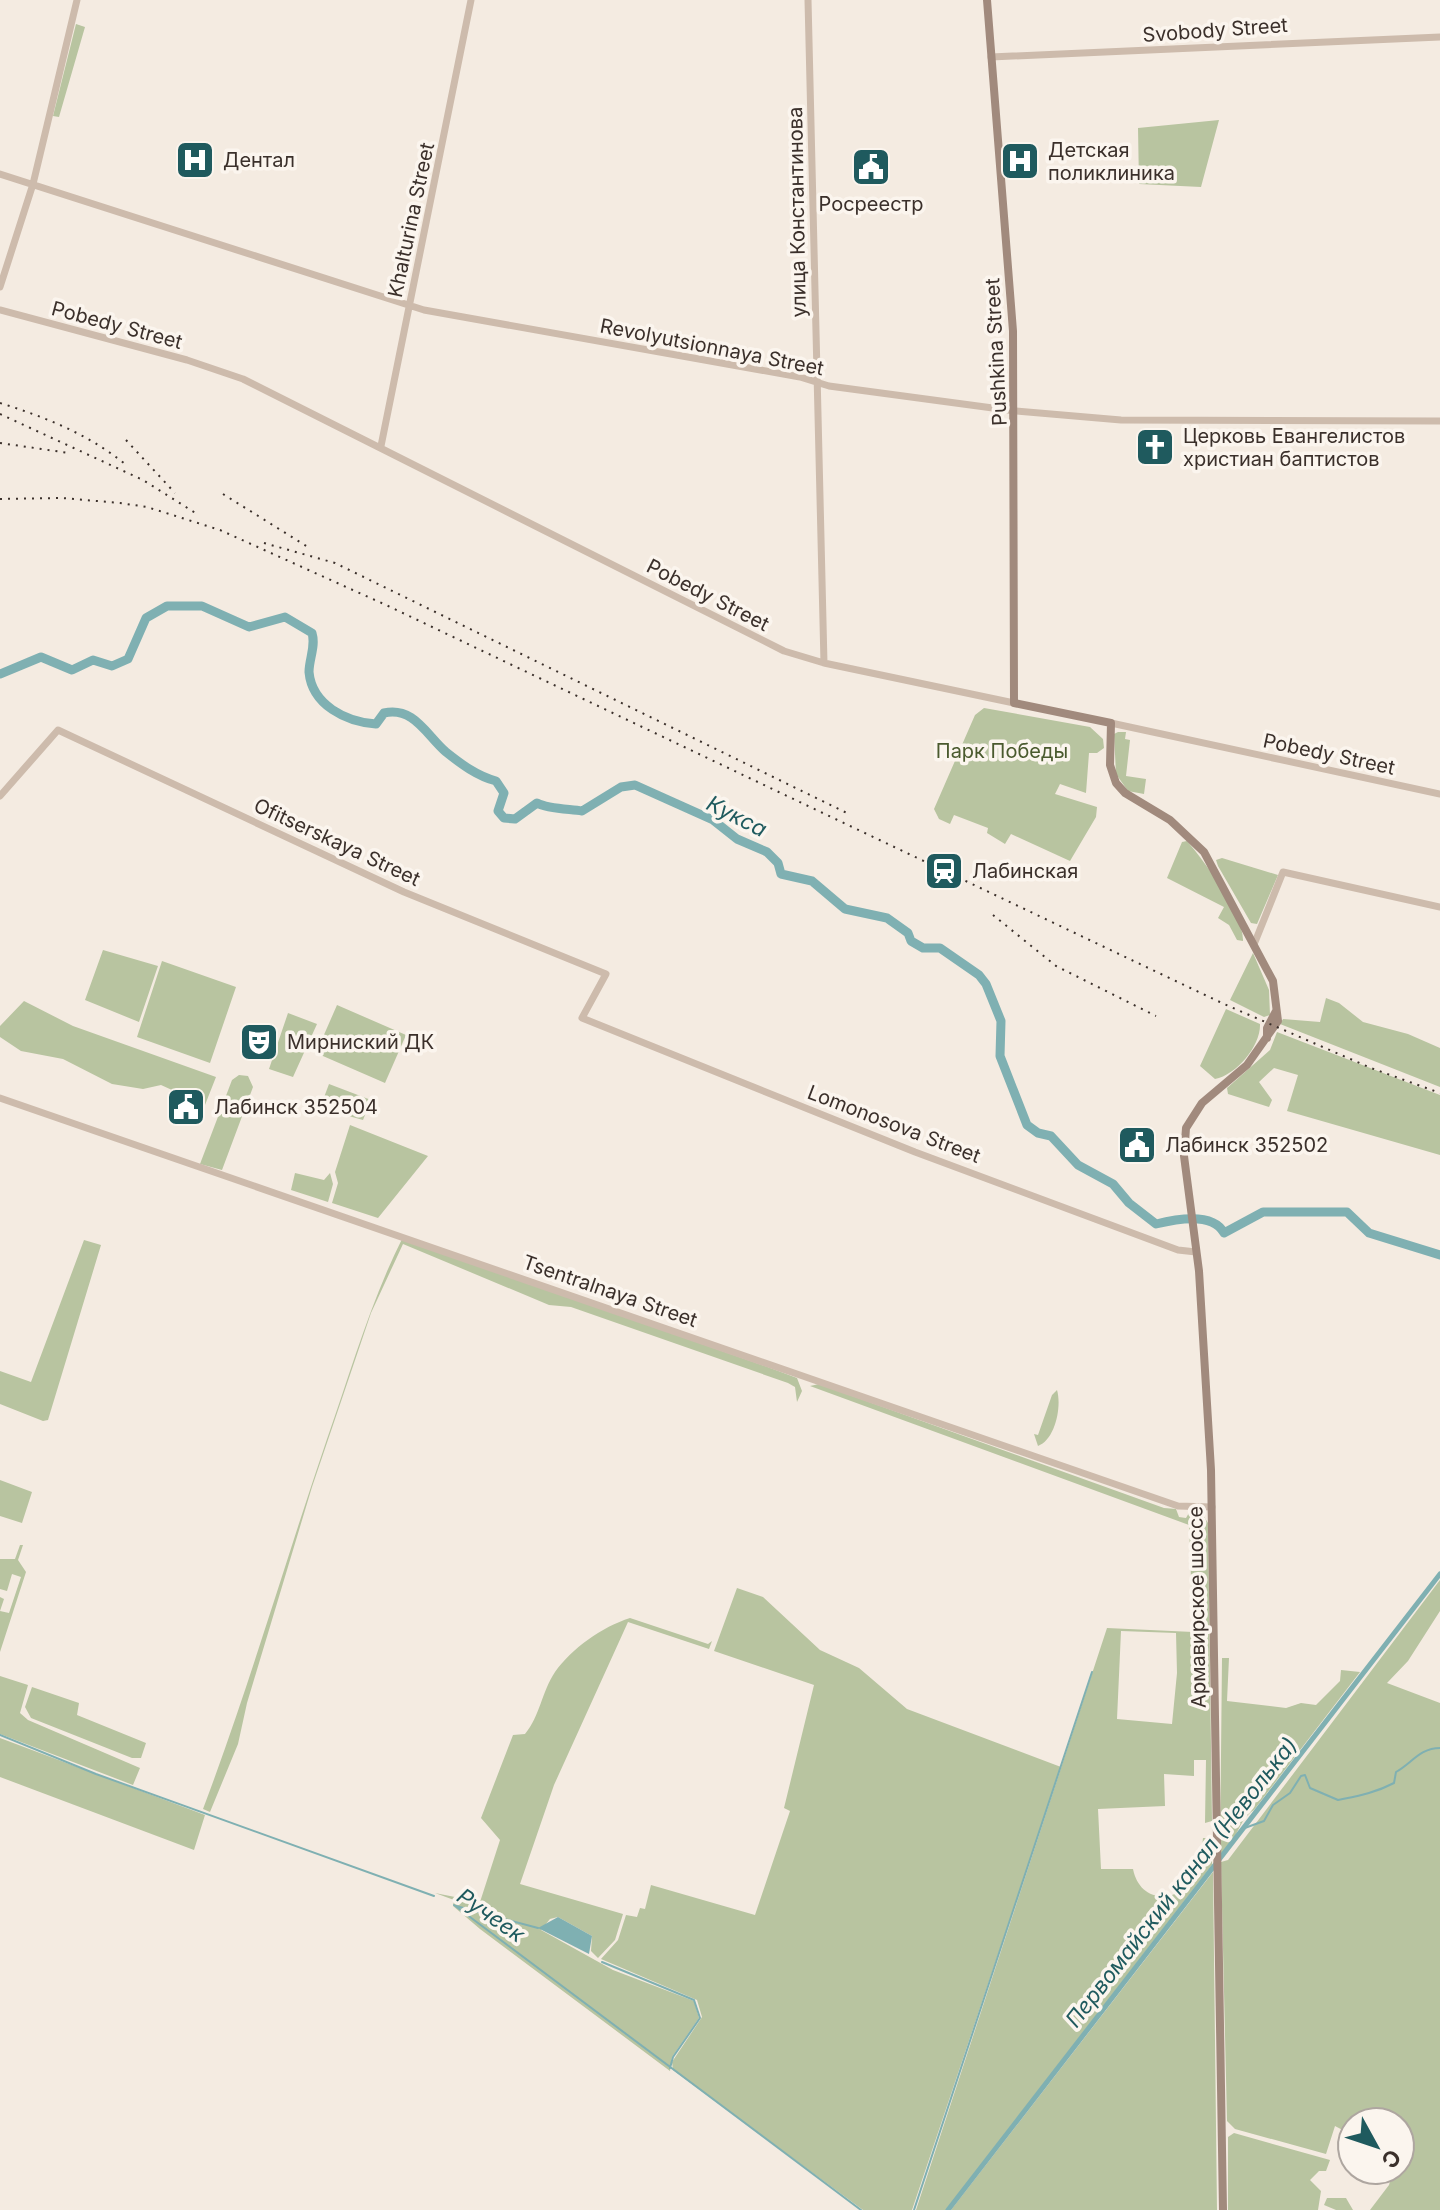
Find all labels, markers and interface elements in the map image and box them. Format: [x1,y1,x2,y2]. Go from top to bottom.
street label: Svobody Street [1142,13,1289,47]
street label: улица Константинова [783,107,811,317]
place label: Детская поликлиника [1048,138,1175,185]
hospital icon: Дентал [174,139,216,181]
street label: Khalturina Street [383,140,439,300]
hospital icon: Детская поликлиника [999,140,1041,182]
public building icon: Росреестр [850,146,892,188]
place label: Дентал [223,148,295,172]
place label: Росреестр [819,192,923,216]
street label: Pushkina Street [980,277,1012,426]
street label: Pobedy Street [49,296,185,354]
street label: Revolyutsionnaya Street [598,314,826,381]
place label: Церковь Евангелистов христиан баптистов [1183,424,1405,471]
church icon: Церковь Евангелистов христиан баптистов [1134,426,1176,468]
street label: Pobedy Street [643,554,774,636]
street label: Pobedy Street [1261,728,1398,780]
park label: Парк Победы [936,739,1068,763]
water label: Кукса [703,790,771,842]
street label: Ofitserskaya Street [250,793,424,891]
station icon: Лабинская [923,850,965,892]
place label: Лабинская [972,859,1078,883]
theatre icon: Мирниский ДК [238,1021,280,1063]
place label: Мирниский ДК [287,1030,434,1054]
street label: Lomonosova Street [804,1080,984,1168]
public building icon: Лабинск 352504 [165,1086,207,1128]
place label: Лабинск 352504 [214,1095,378,1119]
public building icon: Лабинск 352502 [1116,1124,1158,1166]
place label: Лабинск 352502 [1165,1133,1328,1157]
street label: Tsentralnaya Street [520,1250,701,1332]
street label: Армавирское шоссе [1183,1506,1211,1708]
water label: Первомайский канал (Неволька) [1060,1732,1302,2032]
water label: Ручеек [452,1882,531,1948]
north arrow [1336,2106,1416,2186]
text: С [1376,2144,1407,2173]

